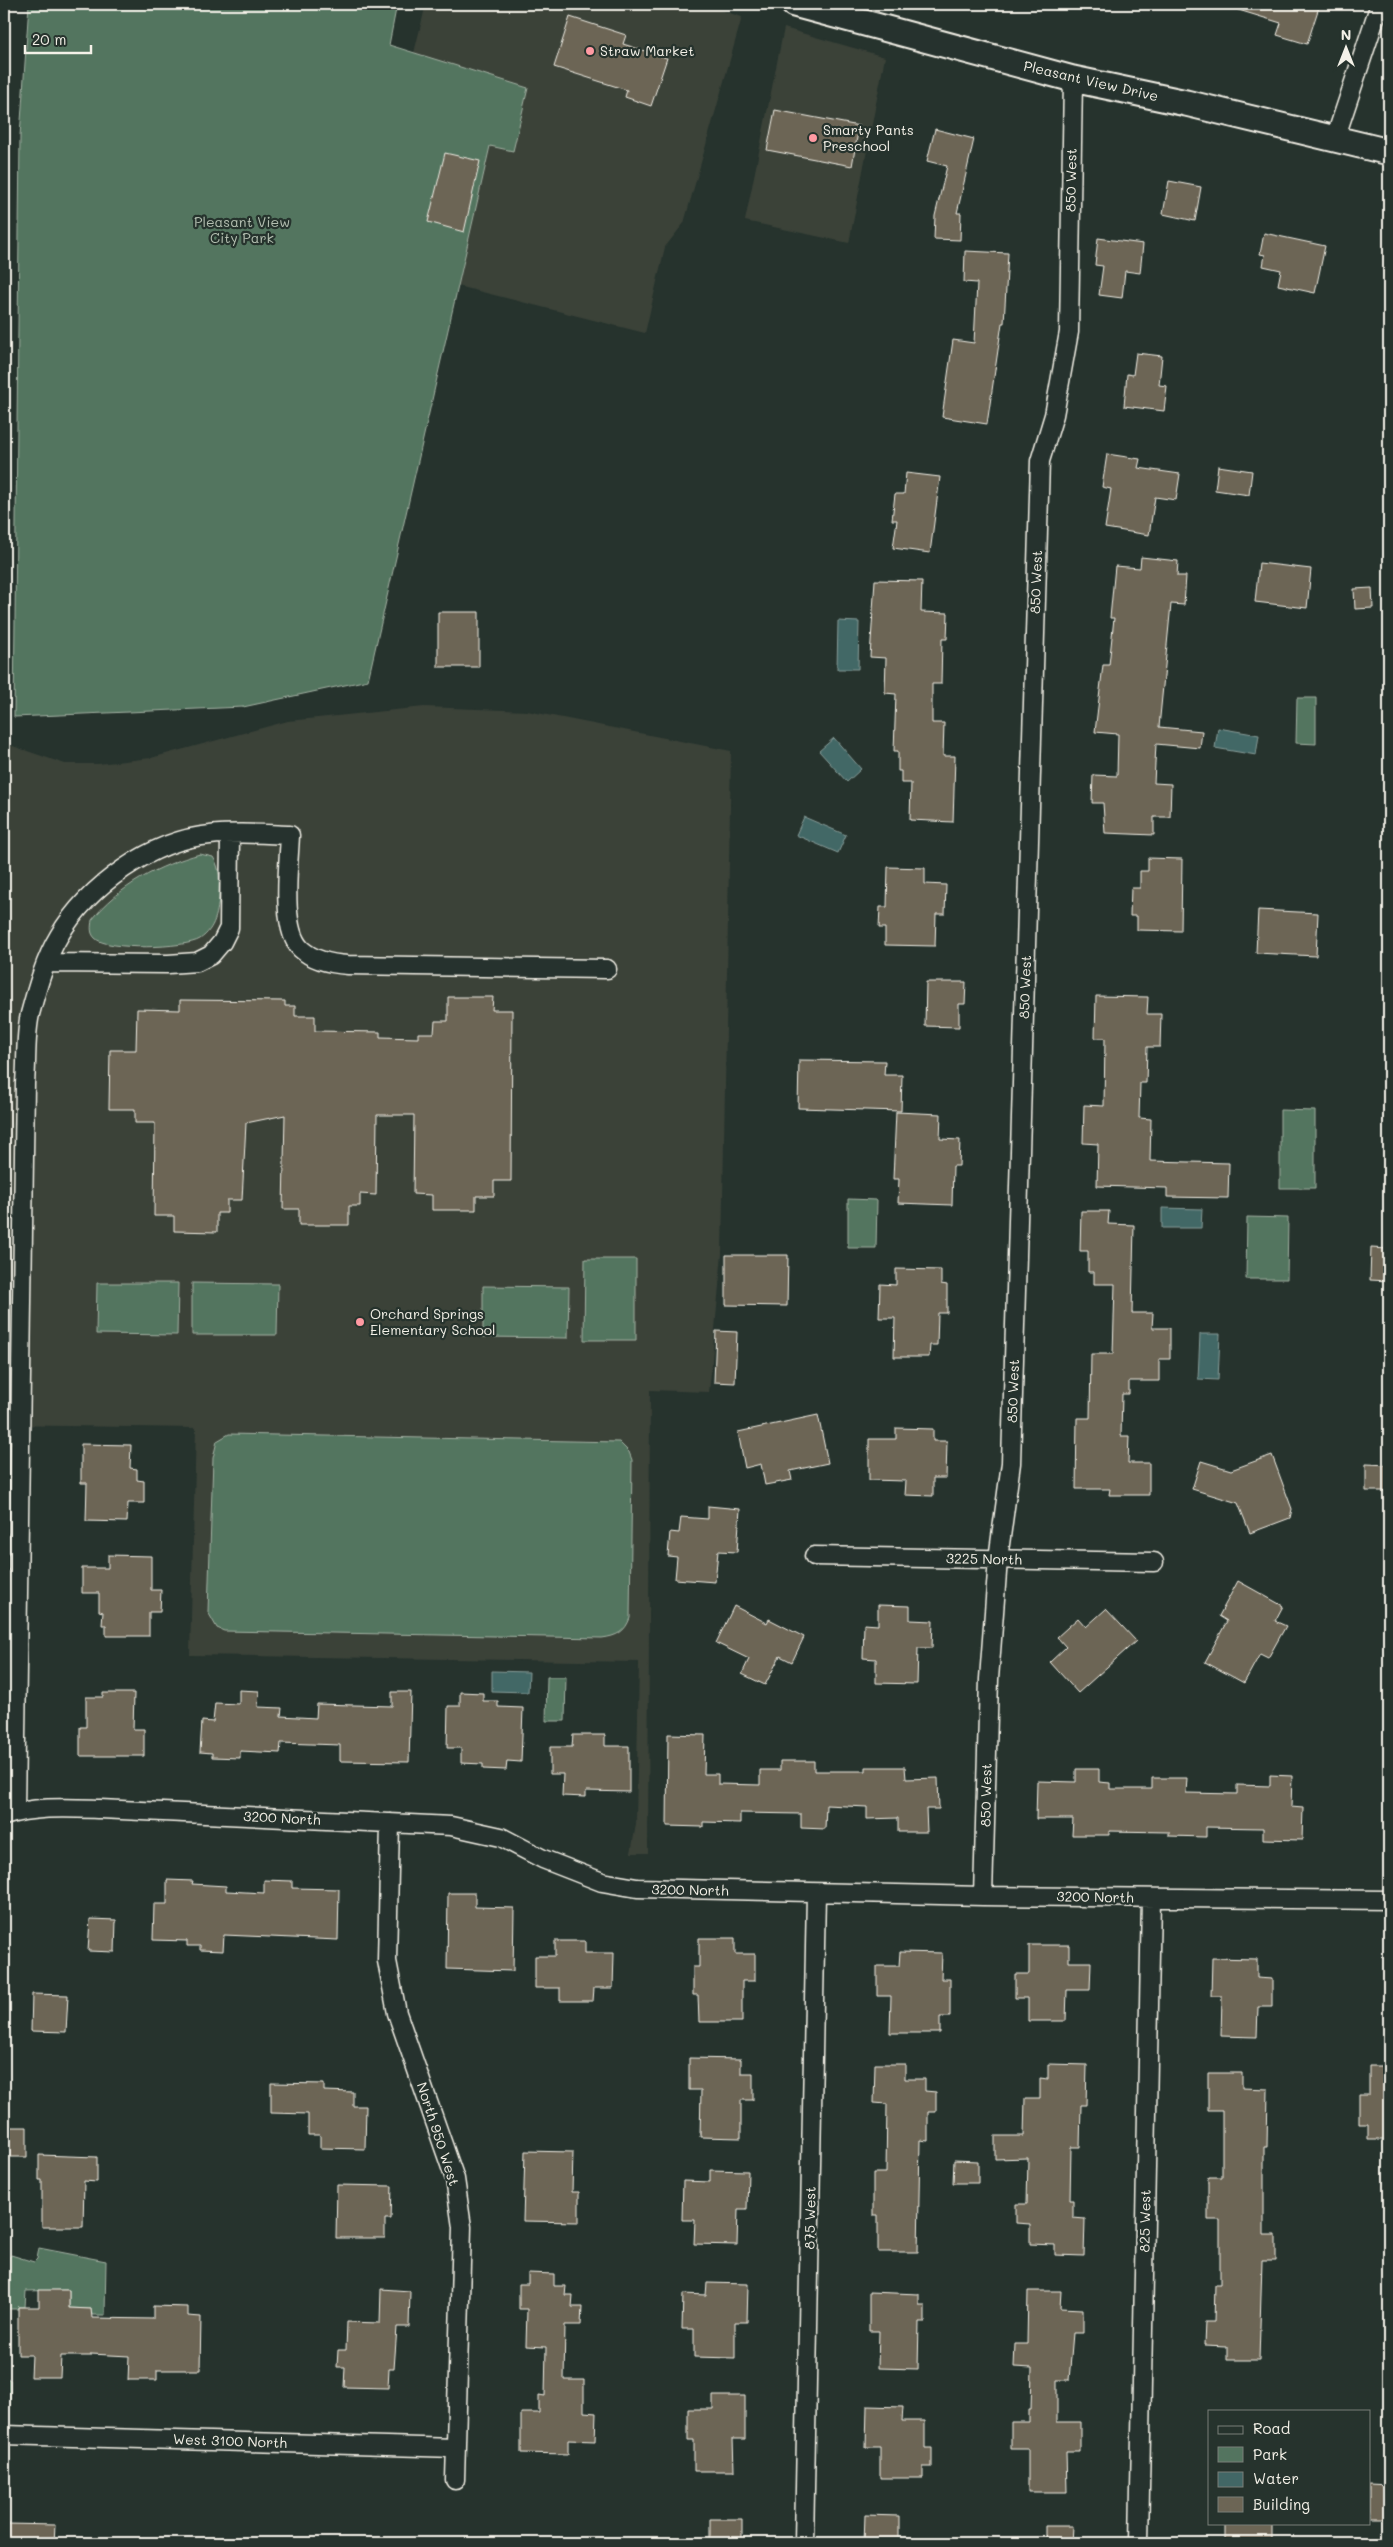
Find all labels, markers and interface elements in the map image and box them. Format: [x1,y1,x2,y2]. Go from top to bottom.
scale bar [25,22,91,54]
north arrow [1320,22,1370,72]
text: N [1341,25,1351,44]
text: 20 m [32,29,66,49]
place label: Straw Market [600,41,694,60]
marker: Straw Market [584,45,596,57]
street label: Pleasant View Drive [1022,56,1160,105]
place label: Smarty Pants Preschool [823,120,914,155]
marker: Smarty Pants Preschool [807,132,819,144]
street label: 850 West [1060,148,1081,212]
park label: Pleasant View City Park [194,212,290,247]
street label: 850 West [1025,550,1046,614]
street label: 850 West [1014,955,1035,1019]
place label: Orchard Springs Elementary School [370,1304,496,1339]
marker: Orchard Springs Elementary School [354,1316,366,1328]
street label: 850 West [1002,1359,1023,1423]
street label: 3225 North [946,1548,1022,1569]
street label: 850 West [975,1763,996,1827]
street label: 3200 North [243,1806,321,1829]
street label: 3200 North [651,1879,729,1900]
street label: 3200 North [1056,1886,1134,1907]
street label: North 950 West [413,2080,464,2188]
street label: 875 West [799,2186,820,2250]
street label: 825 West [1134,2189,1155,2253]
legend [1208,2410,1370,2524]
text: Road [1253,2418,1290,2438]
street label: West 3100 North [173,2429,288,2452]
text: Park [1253,2444,1287,2464]
text: Water [1253,2468,1299,2488]
text: Building [1253,2494,1310,2514]

